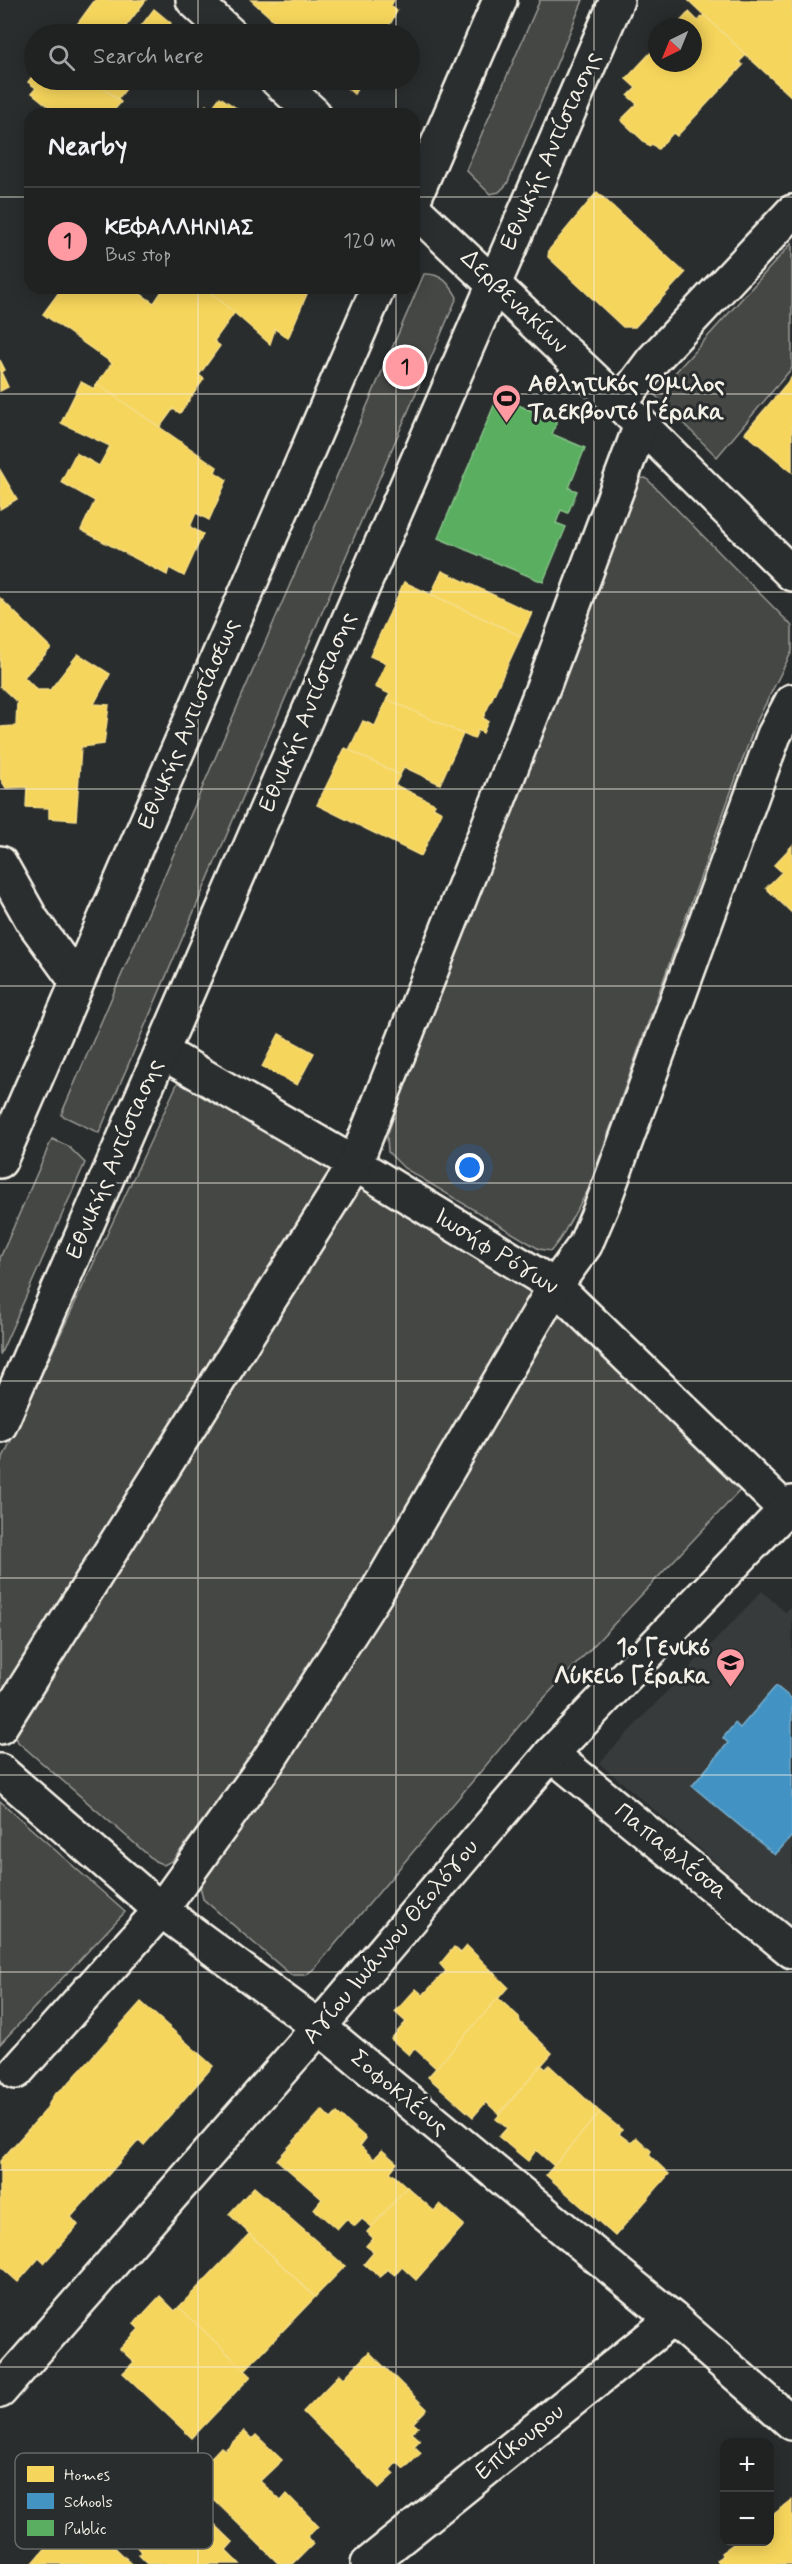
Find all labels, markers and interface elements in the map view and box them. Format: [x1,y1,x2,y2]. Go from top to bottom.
north arrow [648,18,702,72]
search box [24,24,420,90]
icon: search [45,41,78,74]
text: Search here [93,43,204,71]
street label: Εθνικής Αντίστασης [493,47,609,255]
text: Nearby [48,130,127,164]
text: ΚΕΦΑΛΛΗΝΙΑΣ [105,214,254,242]
text: 1 [63,228,72,255]
text: 120 m [343,228,396,255]
text: Bus stop [105,242,171,269]
street label: Δερβενακίων [454,243,574,361]
pin: 1 [386,344,424,389]
place label: Αθλητικός Όμιλος Ταεκβοντό Γέρακα [527,369,725,428]
sports icon: Αθλητικός Όμιλος Ταεκβοντό Γέρακα [491,382,523,424]
street label: Εθνικής Αντίστασης [252,607,364,817]
street label: Εθνικής Αντιστάσεως [131,614,247,834]
street label: Εθνικής Αντίστασης [59,1054,171,1264]
your location [455,1153,484,1182]
street label: Ιωσήφ Ρόγων [428,1201,564,1303]
place label: 1ο Γενικό Λύκειο Γέρακα [554,1633,710,1692]
school or university icon: 1ο Γενικό Λύκειο Γέρακα [715,1646,747,1688]
street label: Παπαφλέσσα [607,1796,735,1908]
street label: Αγίου Ιωάννου Θεολόγου [296,1833,486,2051]
street label: Σοφοκλέους [343,2042,455,2143]
street label: Επίκουρου [469,2396,571,2487]
map controls [720,2438,774,2546]
button: + [720,2438,774,2492]
legend [15,2453,213,2549]
text: Homes [64,2465,110,2486]
text: Schools [64,2492,113,2513]
button: − [720,2492,774,2546]
text: Public [64,2519,107,2540]

